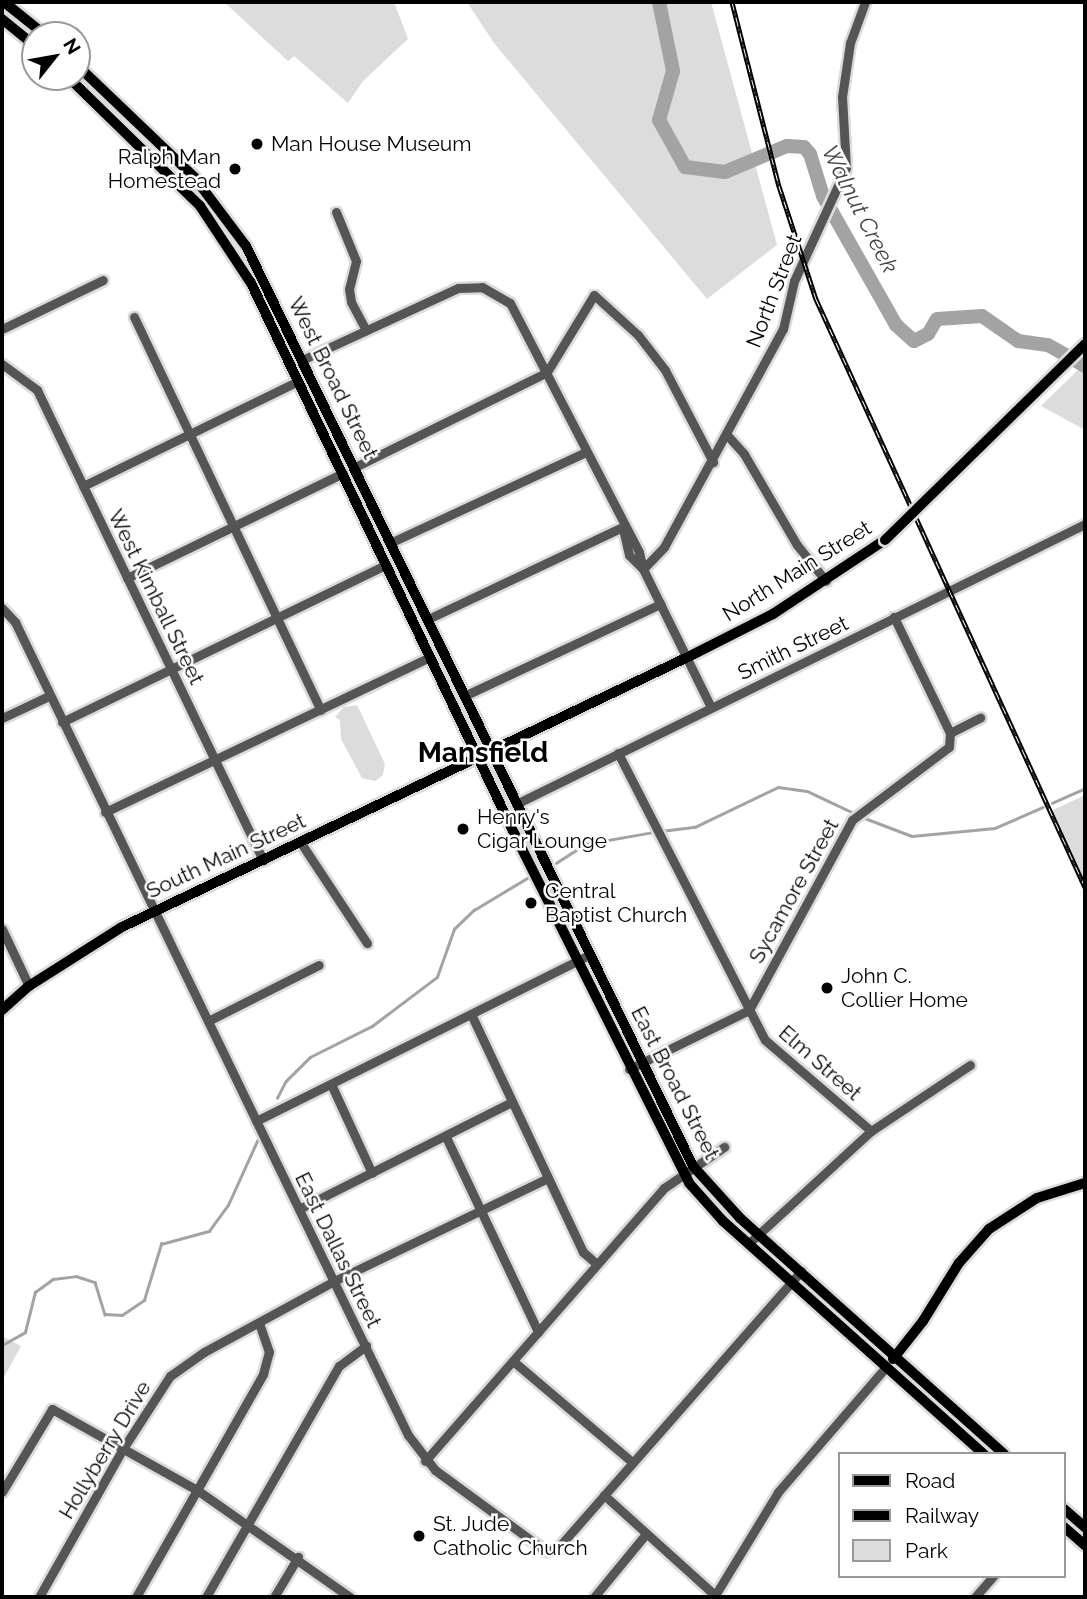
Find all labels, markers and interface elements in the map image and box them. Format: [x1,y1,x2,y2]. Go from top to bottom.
north arrow [21,21,91,91]
text: N [59,34,85,58]
place label: Man House Museum [271,131,472,157]
marker: Man House Museum [249,136,265,152]
water label: Walnut Creek [816,140,904,278]
place label: Ralph Man Homestead [108,144,221,194]
marker: Ralph Man Homestead [227,161,243,177]
street label: North Street [741,231,807,351]
street label: West Broad Street [283,293,383,463]
street label: West Kimball Street [103,505,209,689]
street label: North Main Street [718,515,876,627]
street label: Smith Street [734,610,852,686]
district label: Mansfield [418,736,548,770]
place label: Henry's Cigar Lounge [477,804,608,854]
street label: South Main Street [143,808,309,904]
street label: Sycamore Street [744,814,844,968]
marker: Henry's Cigar Lounge [455,821,471,837]
place label: Central Baptist Church [545,878,687,928]
marker: Central Baptist Church [523,895,539,911]
place label: John C. Collier Home [841,963,968,1013]
marker: John C. Collier Home [819,980,835,996]
street label: East Broad Street [626,1002,724,1164]
street label: Elm Street [773,1020,867,1106]
street label: East Dallas Street [289,1168,387,1332]
street label: Hollyberry Drive [54,1376,156,1524]
legend [838,1452,1066,1578]
text: Road [905,1468,955,1493]
text: Railway [905,1503,979,1528]
place label: St. Jude Catholic Church [433,1511,588,1561]
marker: St. Jude Catholic Church [411,1528,427,1544]
text: Park [905,1538,948,1563]

